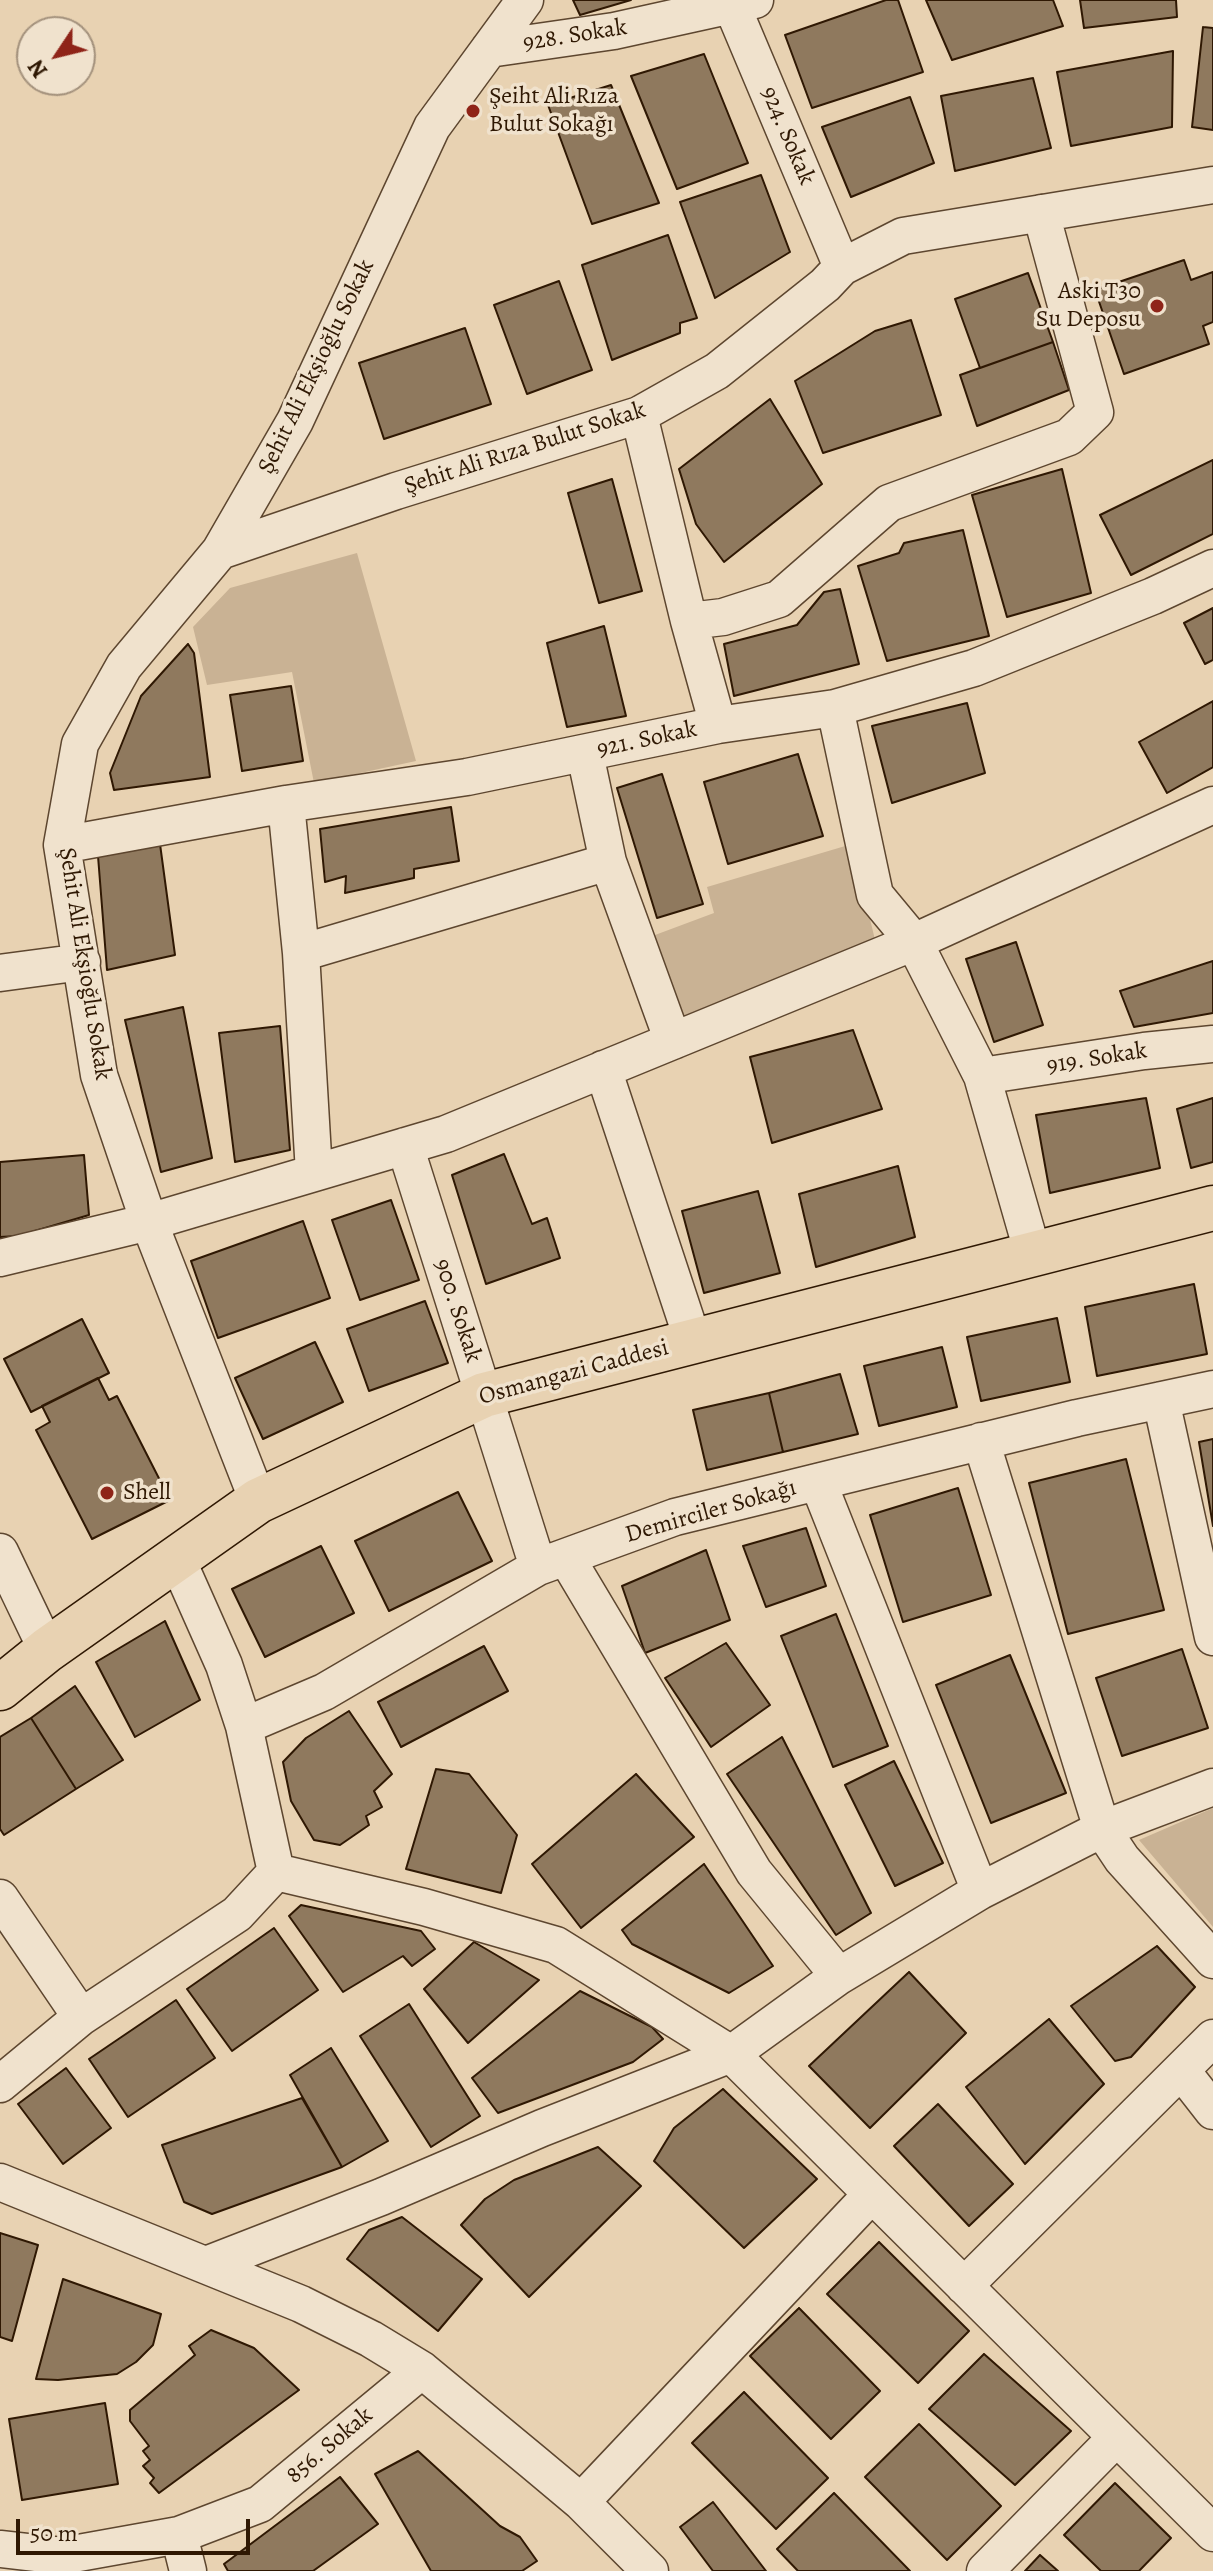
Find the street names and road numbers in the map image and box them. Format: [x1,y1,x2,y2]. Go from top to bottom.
street label: 928. Sokak [521,14,629,58]
street label: 924. Sokak [753,82,821,190]
street label: Şehit Ali Ekşioğlu Sokak [253,255,381,479]
street label: Şehit Ali Rıza Bulut Sokak [401,396,649,502]
street label: 921. Sokak [594,715,700,765]
street label: Şehit Ali Ekşioğlu Sokak [51,846,117,1082]
street label: 919. Sokak [1045,1037,1149,1081]
street label: 900. Sokak [427,1256,487,1366]
street label: Osmangazi Caddesi [476,1334,672,1412]
street label: Demirciler Sokağı [622,1474,800,1550]
street label: 856. Sokak [281,2402,379,2490]

